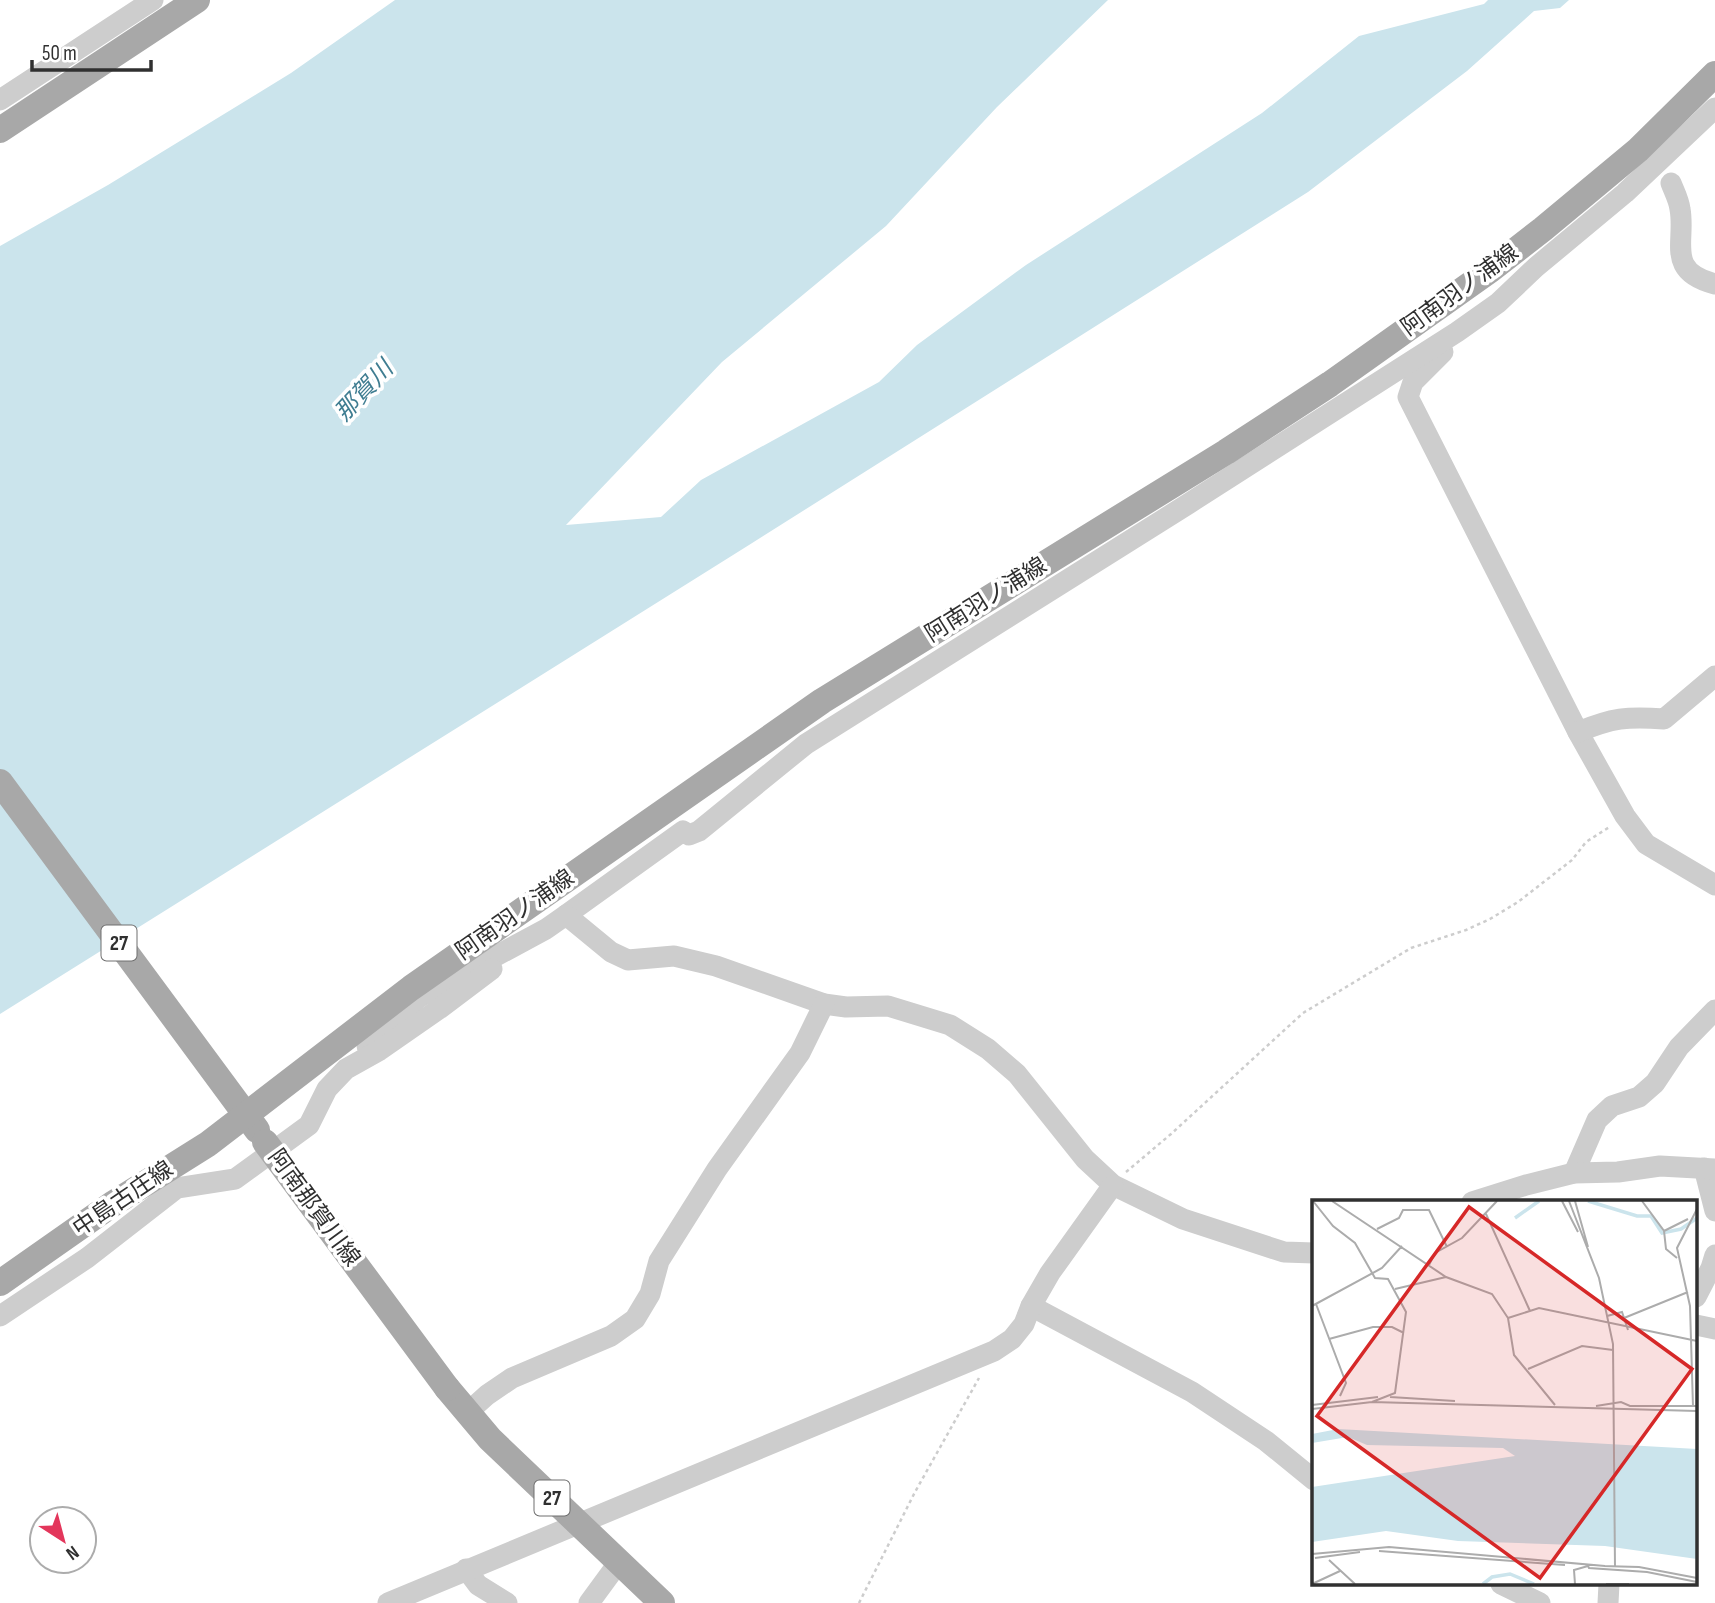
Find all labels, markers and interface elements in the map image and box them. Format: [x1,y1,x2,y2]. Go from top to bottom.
scale bar [32,28,150,72]
text: 50 m [42,41,77,66]
street label: 阿南羽ノ浦線 [1396,238,1524,342]
water label: 那賀川 [329,353,401,427]
street label: 阿南羽ノ浦線 [920,552,1052,648]
street label: 阿南羽ノ浦線 [450,864,580,966]
road number: 27 [102,926,136,960]
street label: 阿南那賀川線 [262,1144,366,1272]
street label: 中島古庄線 [68,1155,178,1243]
inset map [1312,1200,1698,1586]
road number: 27 [534,1480,570,1516]
north arrow [28,1505,98,1575]
text: N [61,1540,83,1565]

